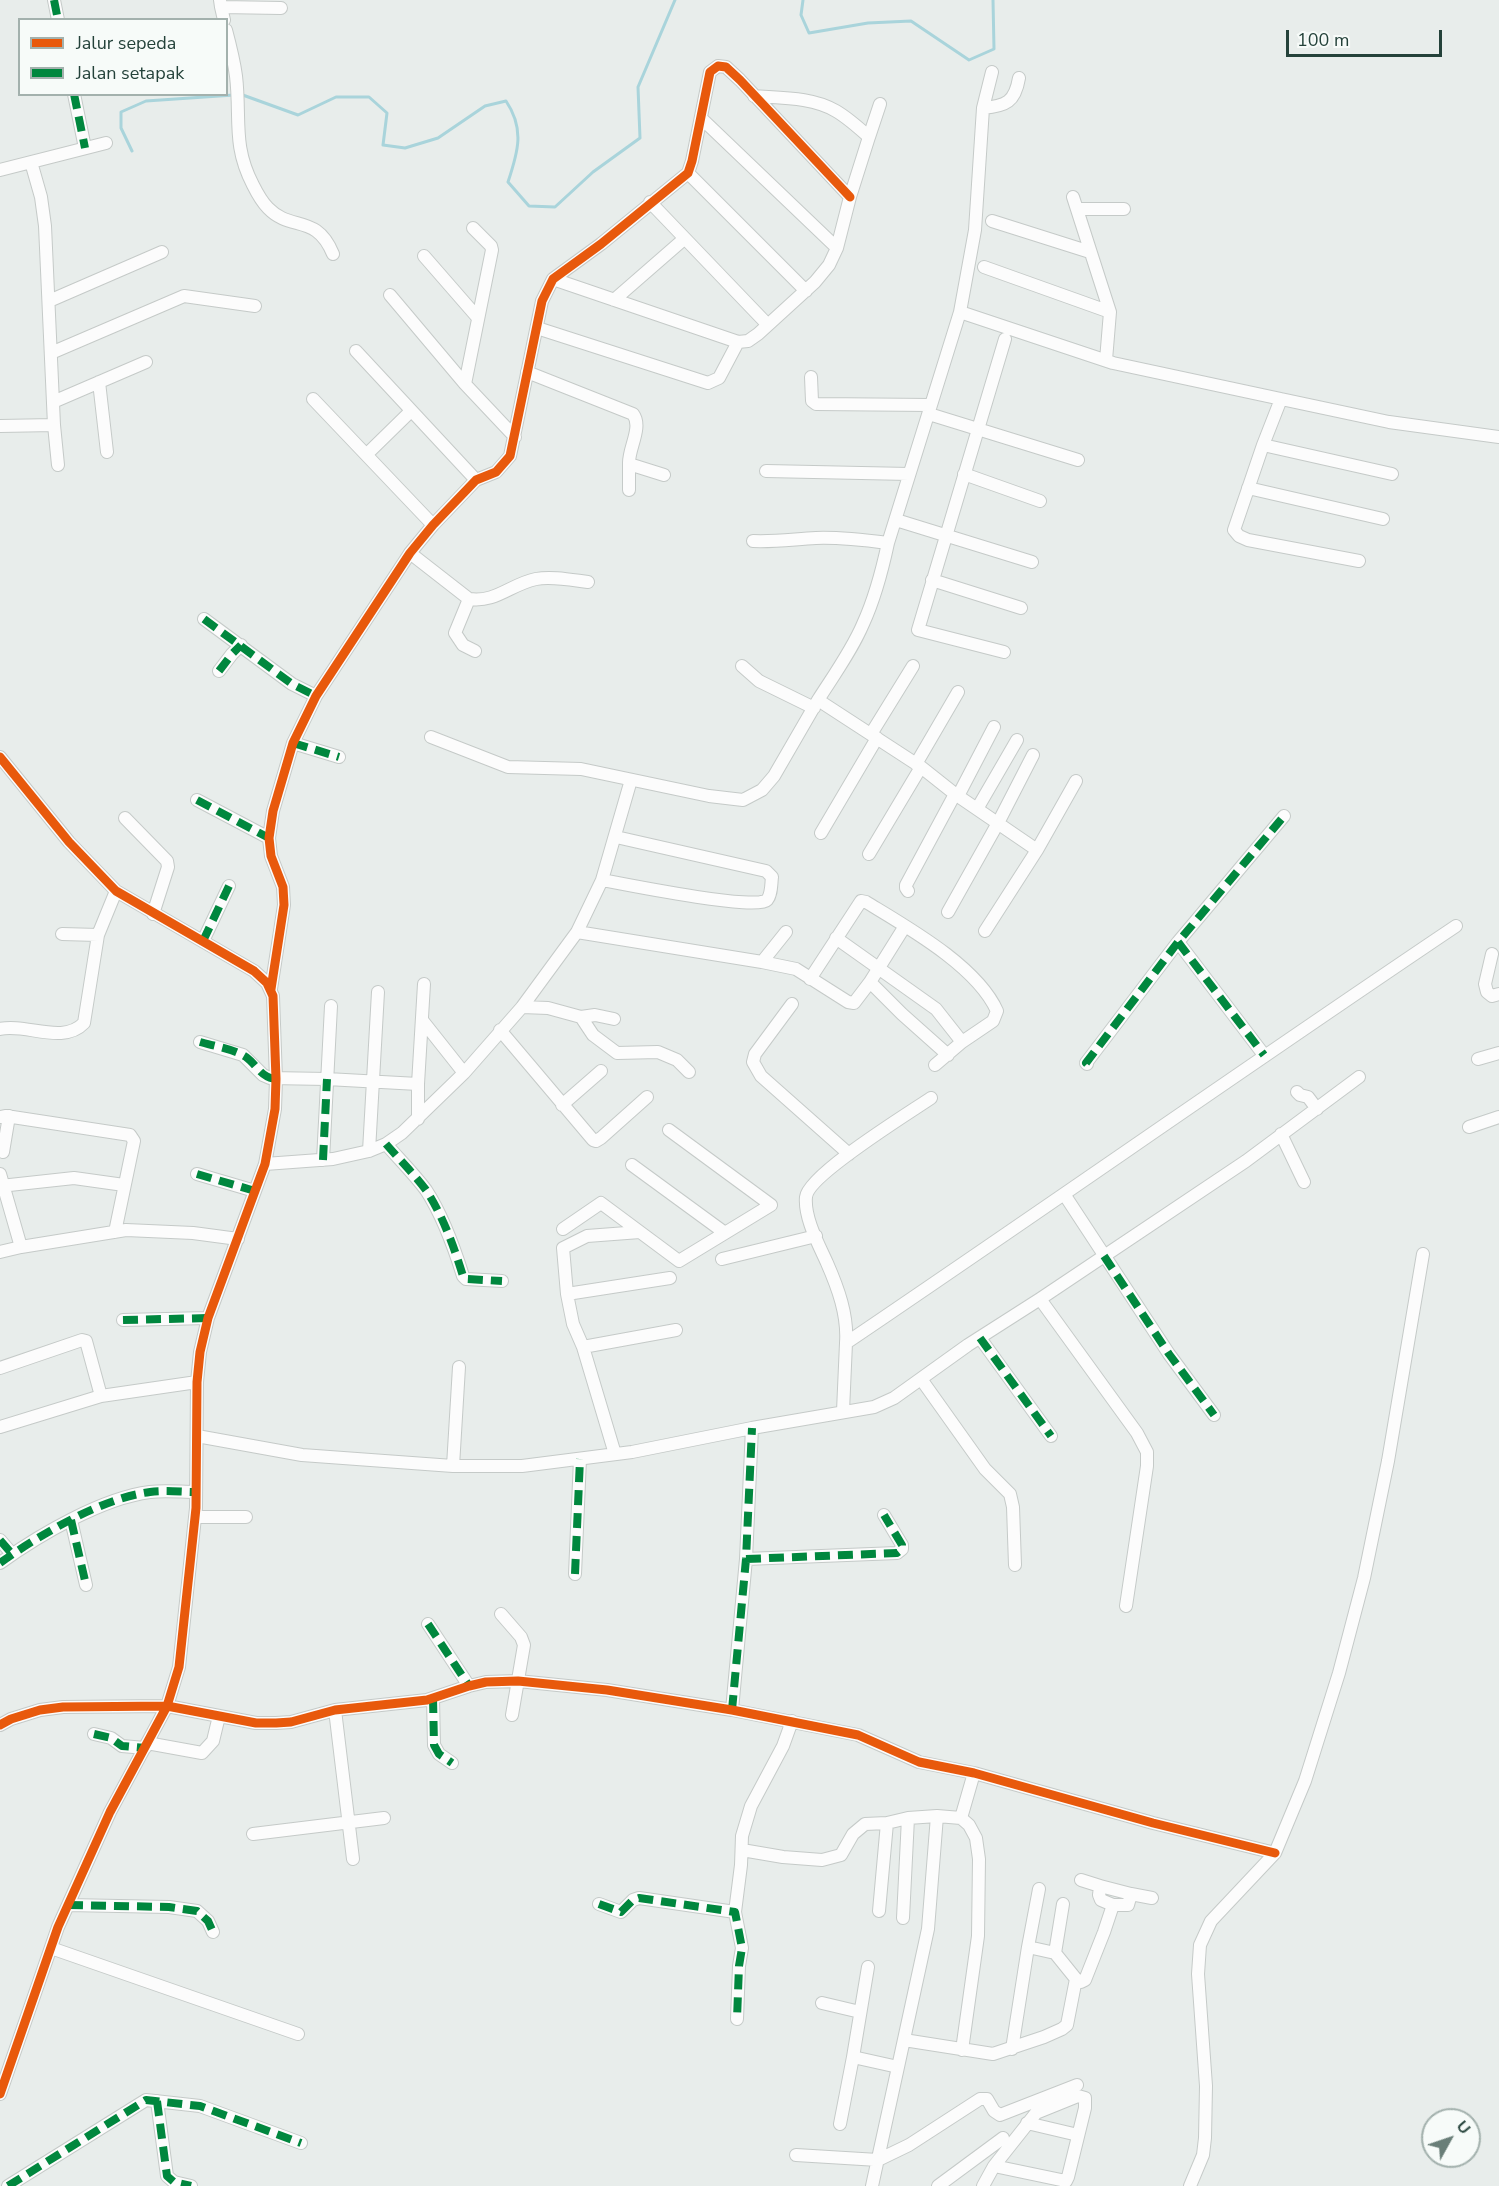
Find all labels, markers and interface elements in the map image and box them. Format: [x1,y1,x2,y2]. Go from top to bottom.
legend [18,18,228,96]
scale bar [1289,18,1445,56]
text: 100 m [1297,28,1349,52]
text: Jalur sepeda [76,31,176,55]
text: Jalan setapak [76,61,184,85]
north arrow [1421,2108,1481,2168]
text: U [1451,2116,1475,2139]

